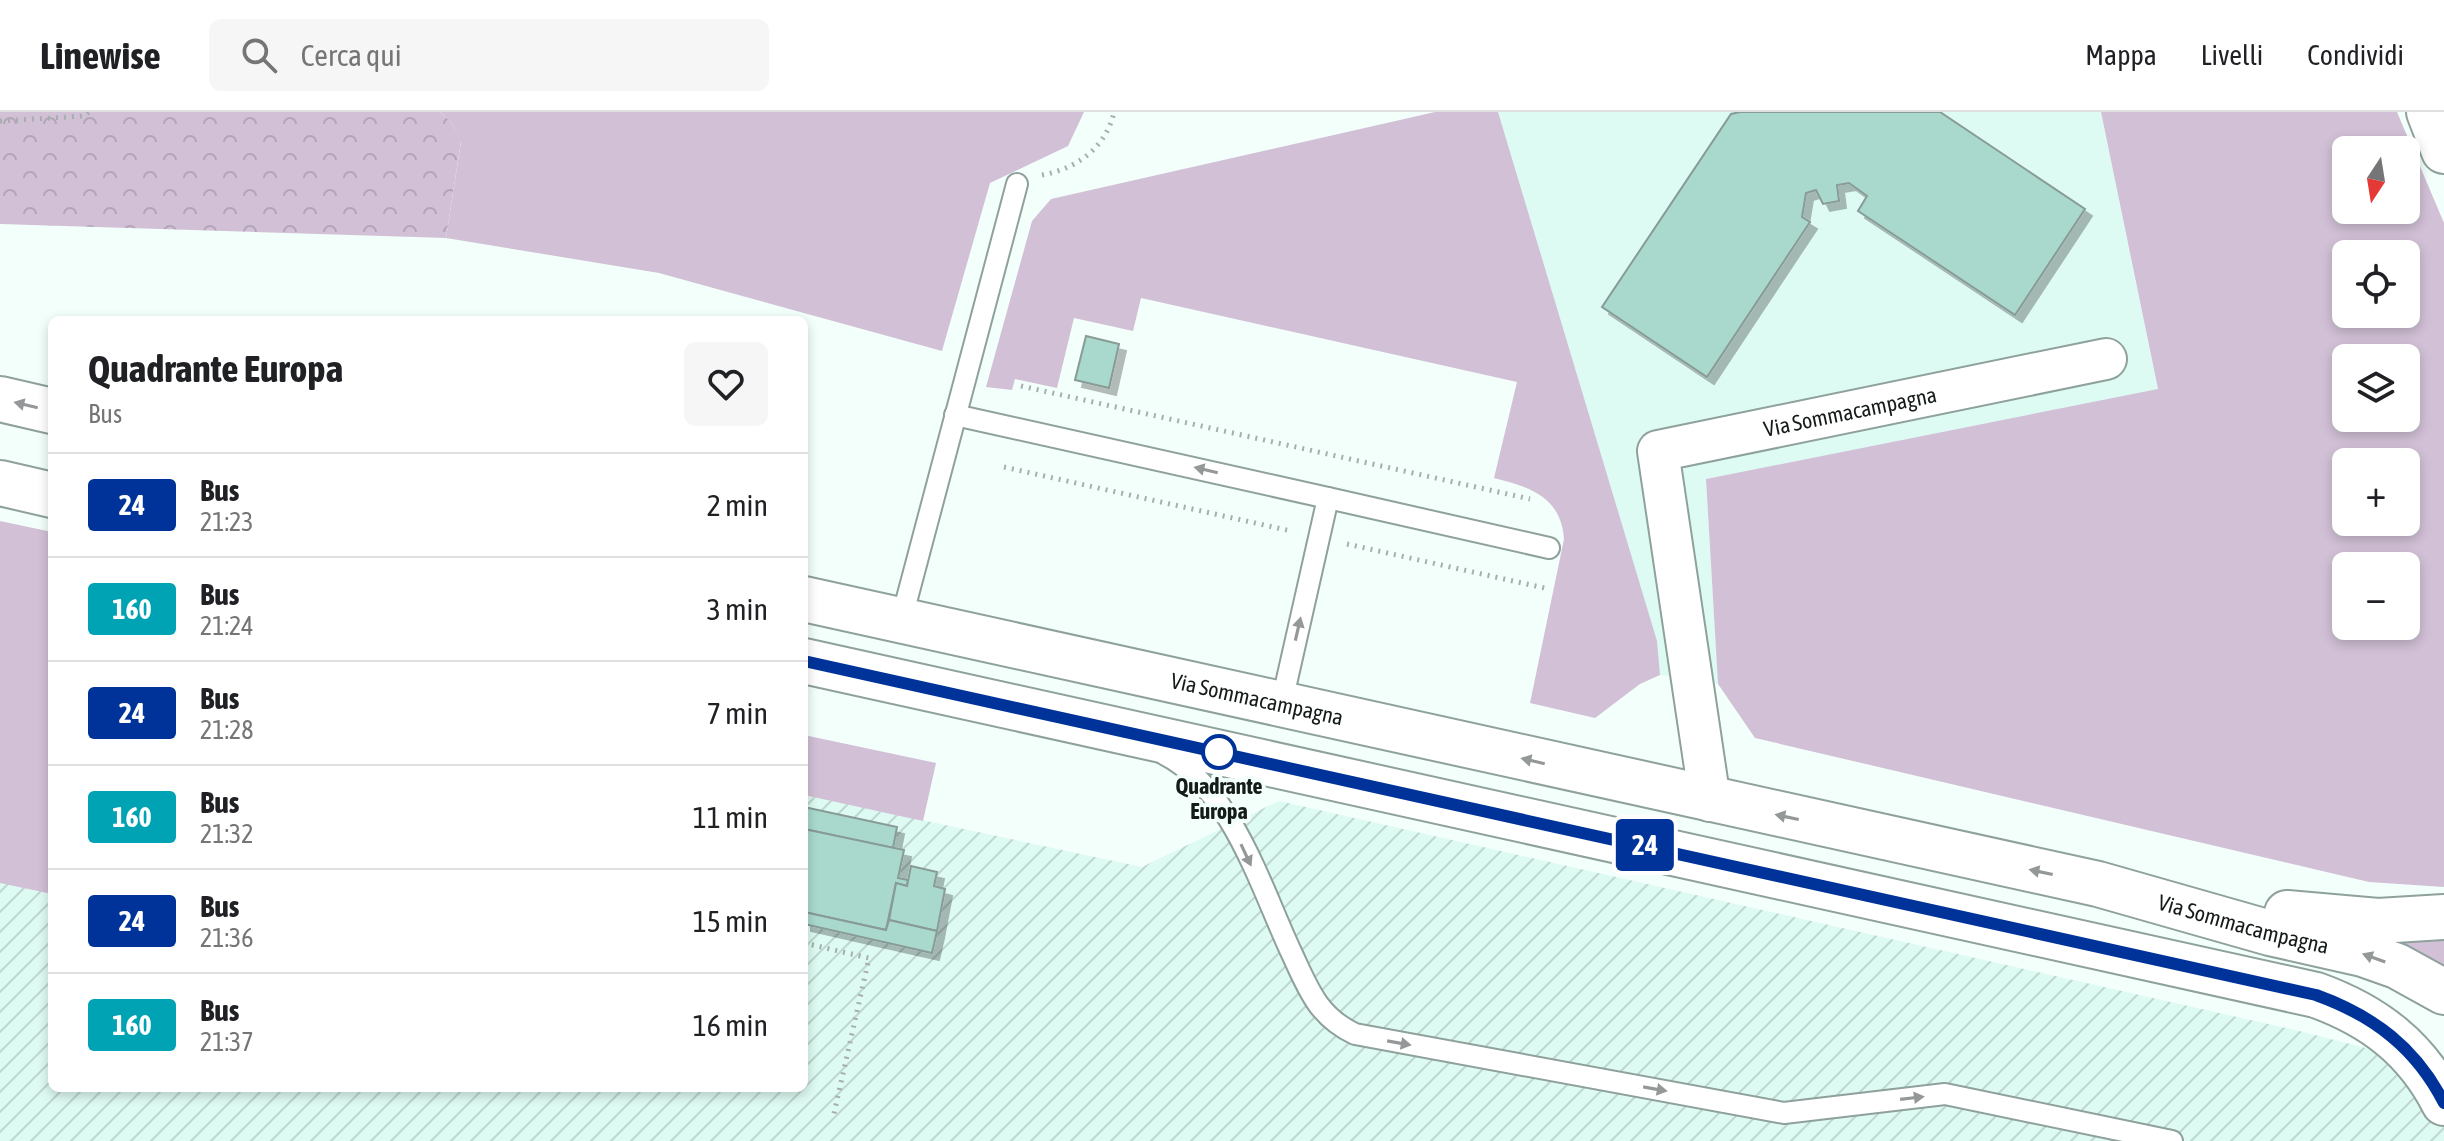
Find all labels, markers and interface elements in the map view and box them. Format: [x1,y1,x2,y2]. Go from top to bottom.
search box [209,19,769,91]
icon: search [237,33,281,77]
text: Linewise [40,34,161,77]
text: Cerca qui [301,38,402,72]
text: Mappa [2085,39,2157,71]
text: Livelli [2201,39,2263,71]
text: Condividi [2307,39,2404,71]
north arrow [2332,136,2420,224]
map controls [2332,136,2420,640]
button: locate [2332,240,2420,328]
button: heart [684,342,768,426]
button: layers [2332,344,2420,432]
text: Quadrante Europa [88,347,343,390]
street label: Via Sommacampagna [1761,381,1939,442]
one-way arrow [13,398,38,411]
text: Bus [88,399,122,429]
button: + [2332,448,2420,536]
one-way arrow [1193,463,1218,476]
text: Bus [200,473,239,507]
text: 2 min [707,488,768,522]
text: 24 [119,489,145,521]
text: 21:23 [200,507,254,537]
button: − [2332,552,2420,640]
text: Bus [200,577,239,611]
text: 3 min [707,592,768,626]
text: 160 [112,593,152,625]
text: 21:24 [200,611,254,641]
one-way arrow [1292,617,1305,642]
street label: Via Sommacampagna [1168,667,1346,730]
text: Bus [200,681,239,715]
text: 7 min [707,696,768,730]
text: 24 [119,697,145,729]
text: 21:28 [200,715,254,745]
marker: Quadrante Europa [1202,735,1236,769]
one-way arrow [1520,754,1545,767]
place label: Quadrante Europa [1175,773,1263,824]
text: Bus [200,785,239,819]
text: 11 min [693,800,768,834]
text: 160 [112,801,152,833]
one-way arrow [1774,810,1799,823]
text: 21:32 [200,819,254,849]
line badge: 24 [1609,819,1681,871]
text: 24 [1632,829,1658,861]
one-way arrow [1239,844,1253,867]
one-way arrow [2029,865,2054,878]
text: Bus [200,889,239,923]
street label: Via Sommacampagna [2155,889,2331,959]
text: 15 min [693,904,768,938]
text: 24 [119,905,145,937]
text: 21:36 [200,923,254,953]
one-way arrow [2362,951,2386,964]
text: Bus [200,993,239,1027]
text: 16 min [693,1008,768,1042]
text: 160 [112,1009,152,1041]
text: 21:37 [200,1027,254,1057]
one-way arrow [1387,1037,1412,1049]
one-way arrow [1643,1084,1668,1096]
one-way arrow [1900,1091,1925,1104]

